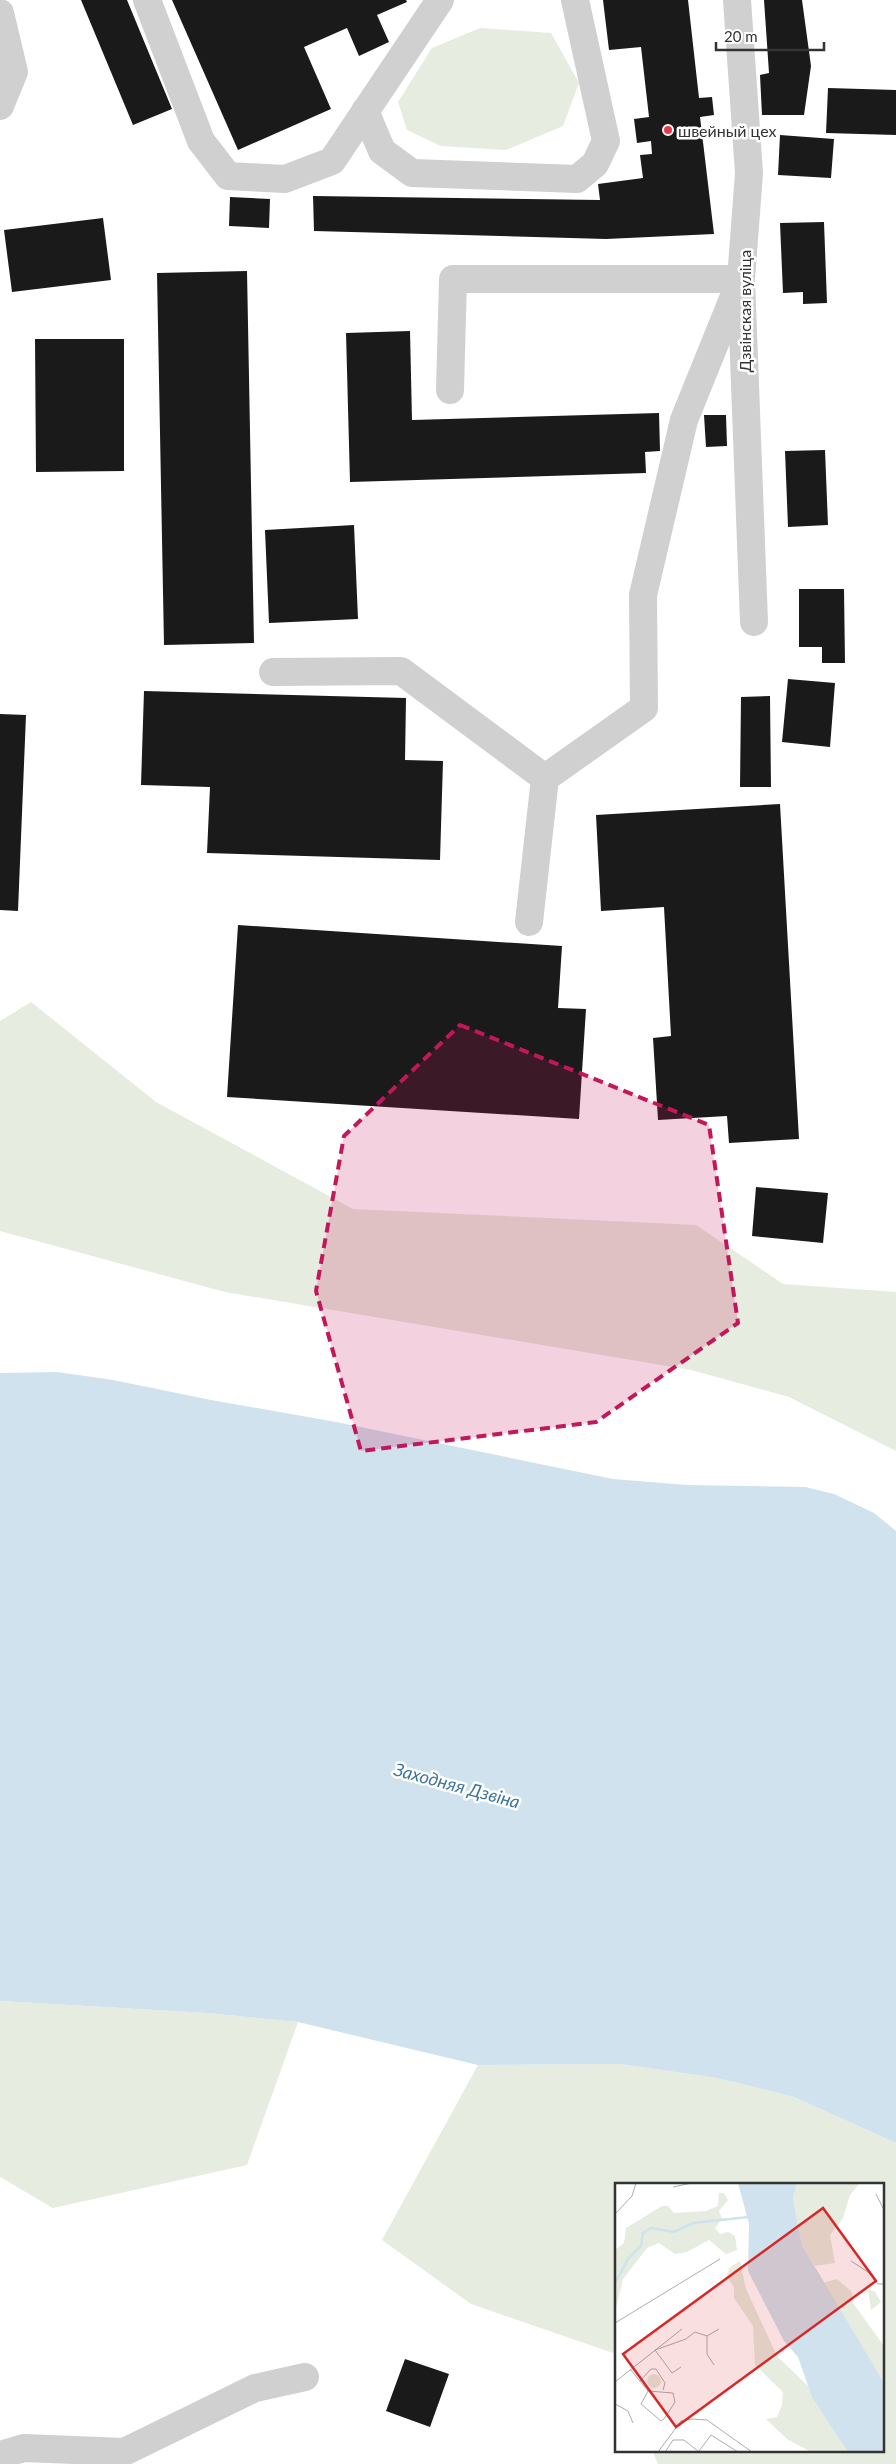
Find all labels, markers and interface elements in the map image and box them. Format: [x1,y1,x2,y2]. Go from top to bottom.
scale bar [716,20,824,52]
text: 20 m [724,27,758,45]
place label: швейный цех [678,121,776,140]
marker: швейный цех [662,124,674,136]
street label: Дзвінская вуліца [735,250,754,372]
water label: Заходняя Дзвіна [391,1757,522,1812]
inset map [615,2183,884,2452]

